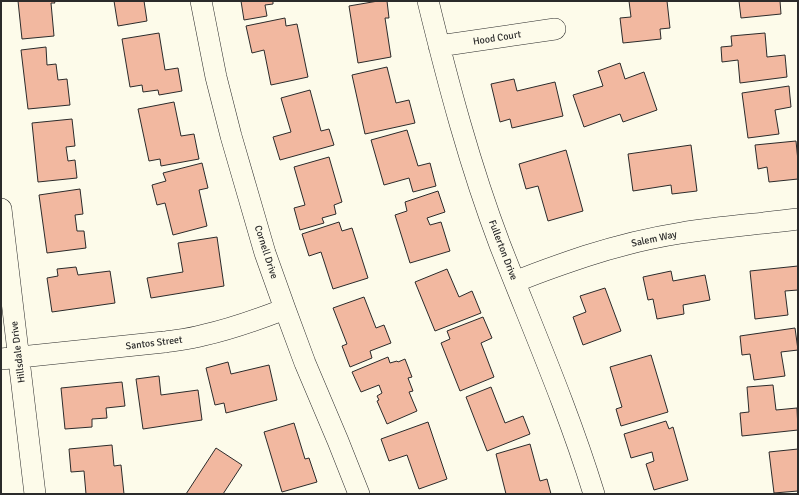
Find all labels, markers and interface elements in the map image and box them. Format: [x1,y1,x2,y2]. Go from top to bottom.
street label: Hood Court [472,28,522,48]
street label: Fullerton Drive [486,218,520,282]
street label: Cornell Drive [252,224,280,280]
street label: Salem Way [630,228,678,250]
street label: Hillsdale Drive [8,320,28,384]
street label: Santos Street [125,333,184,352]

